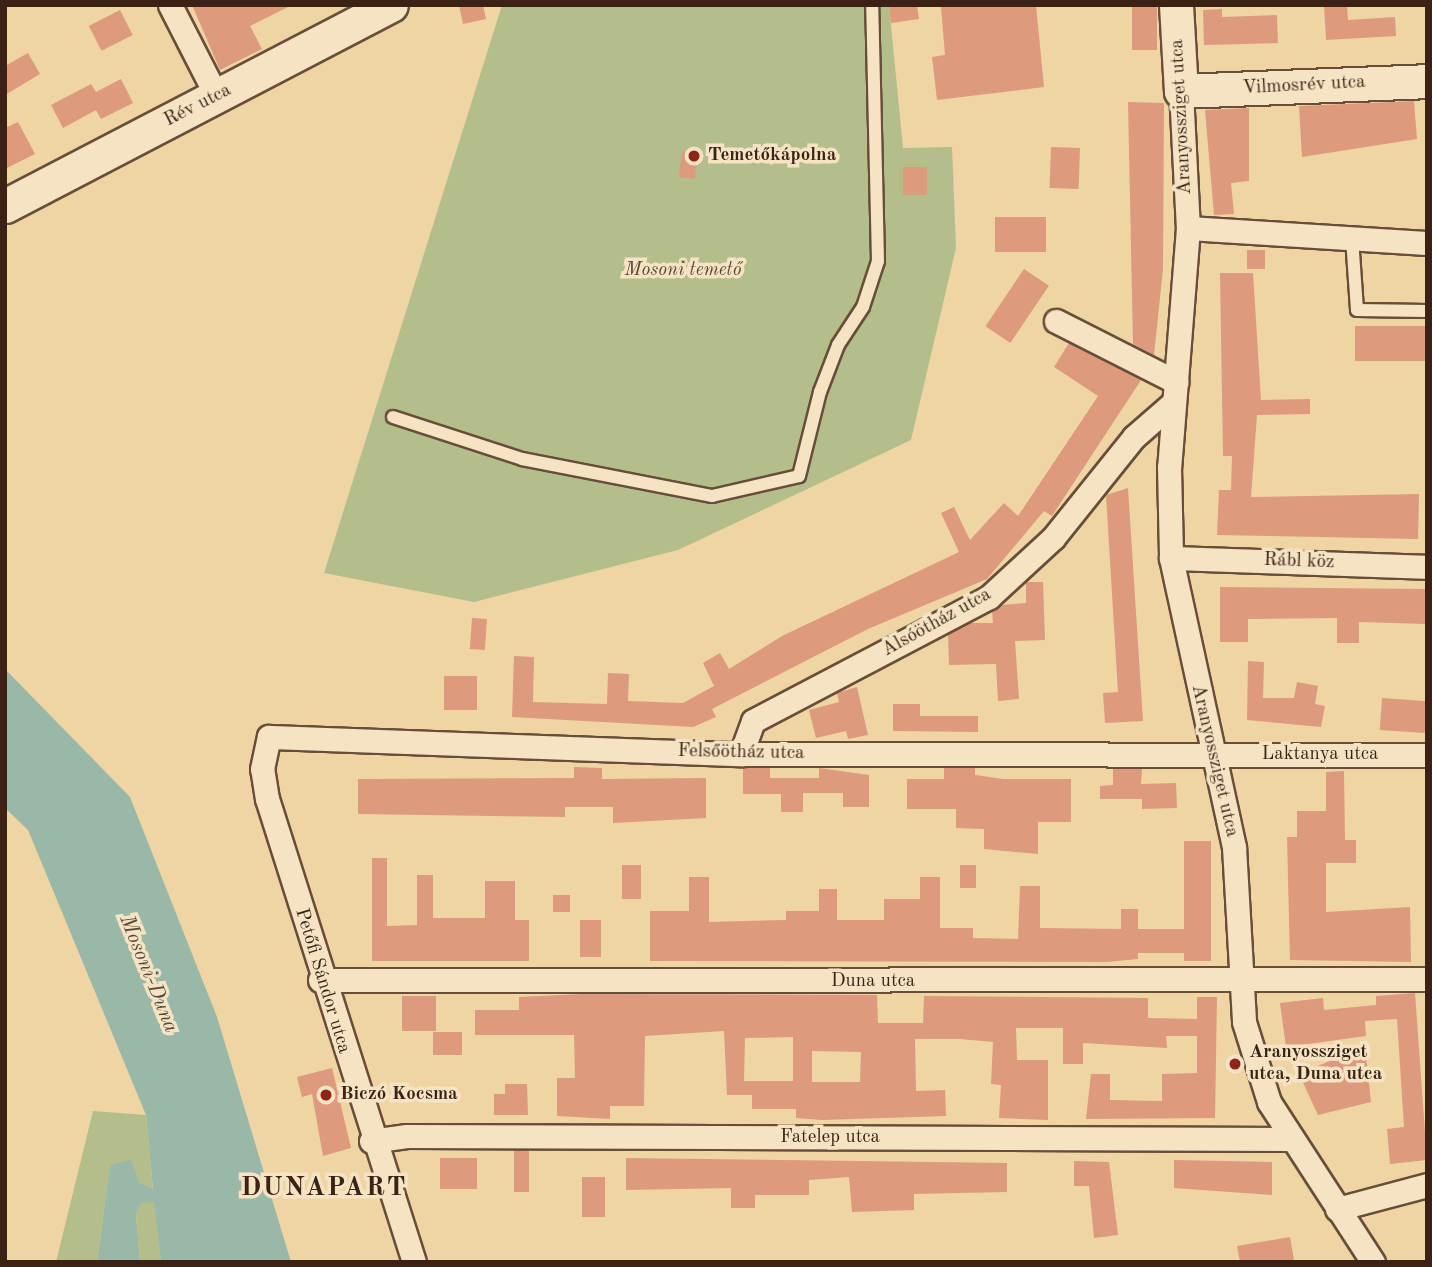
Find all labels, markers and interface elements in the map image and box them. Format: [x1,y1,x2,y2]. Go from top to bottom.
street label: Aranyossziget utca [1167,39,1197,195]
street label: Vilmosrév utca [1242,71,1366,101]
street label: Rév utca [161,79,235,133]
place label: Temetőkápolna [708,145,836,167]
marker: Temetőkápolna [686,148,702,164]
park label: Mosoni temető [625,260,741,282]
street label: Rábl köz [1263,549,1335,575]
street label: Alsóötház utca [878,584,996,662]
street label: Aranyossziget utca [1185,682,1243,840]
street label: Felsőötház utca [677,740,805,766]
street label: Laktanya utca [1262,744,1378,766]
street label: Petőfi Sándor utca [289,906,355,1056]
water label: Mosoni-Duna [113,911,183,1037]
street label: Duna utca [831,971,915,993]
place label: Aranyossziget utca, Duna utca [1249,1042,1382,1086]
marker: Aranyossziget utca, Duna utca [1227,1056,1243,1072]
place label: Biczó Kocsma [340,1084,458,1106]
marker: Biczó Kocsma [318,1087,334,1103]
street label: Fatelep utca [780,1127,880,1149]
district label: DUNAPART [242,1173,406,1205]

